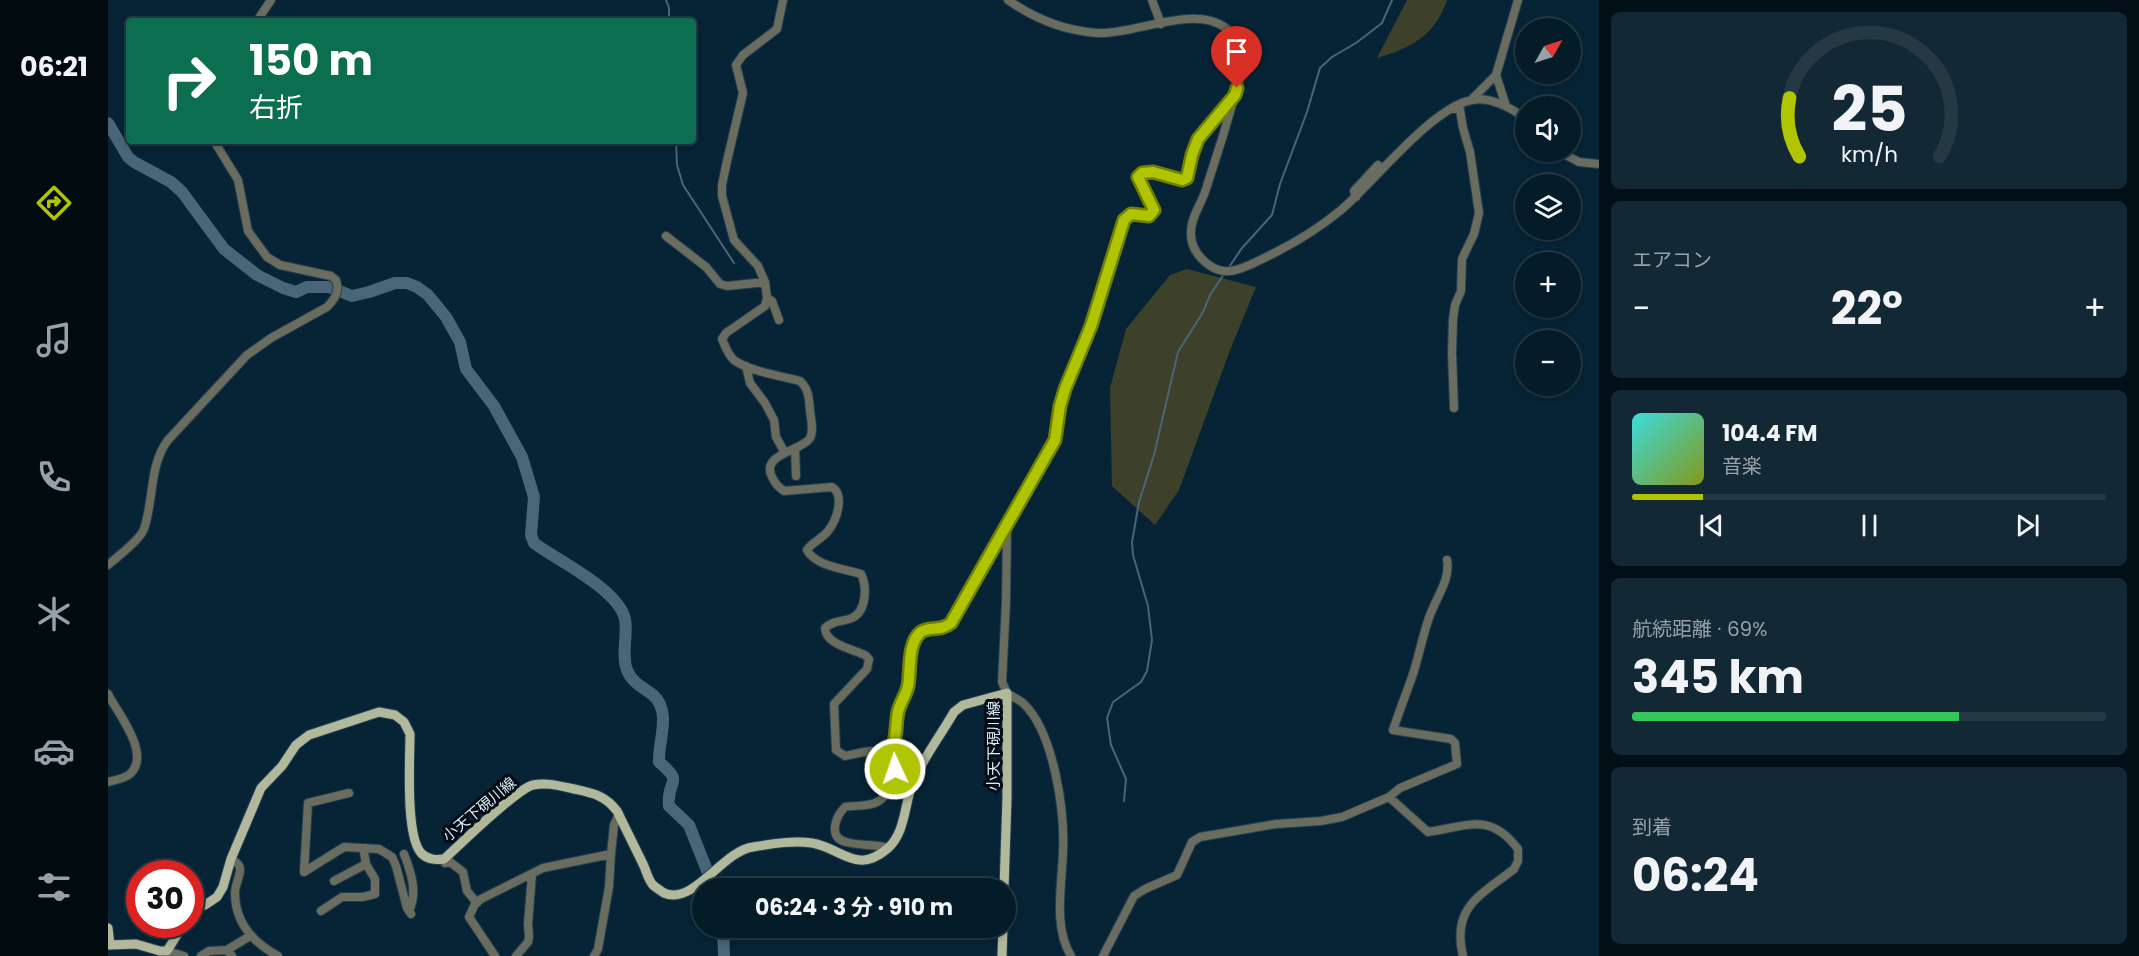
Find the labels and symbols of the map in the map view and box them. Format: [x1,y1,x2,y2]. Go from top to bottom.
north arrow [1515,18,1581,84]
pin [1211,26,1262,88]
street label: 小天下硯川線 [983,701,1004,791]
position arrow [863,737,927,801]
street label: 小天下硯川線 [438,772,520,846]
speed limit sign: 30 [126,860,204,938]

